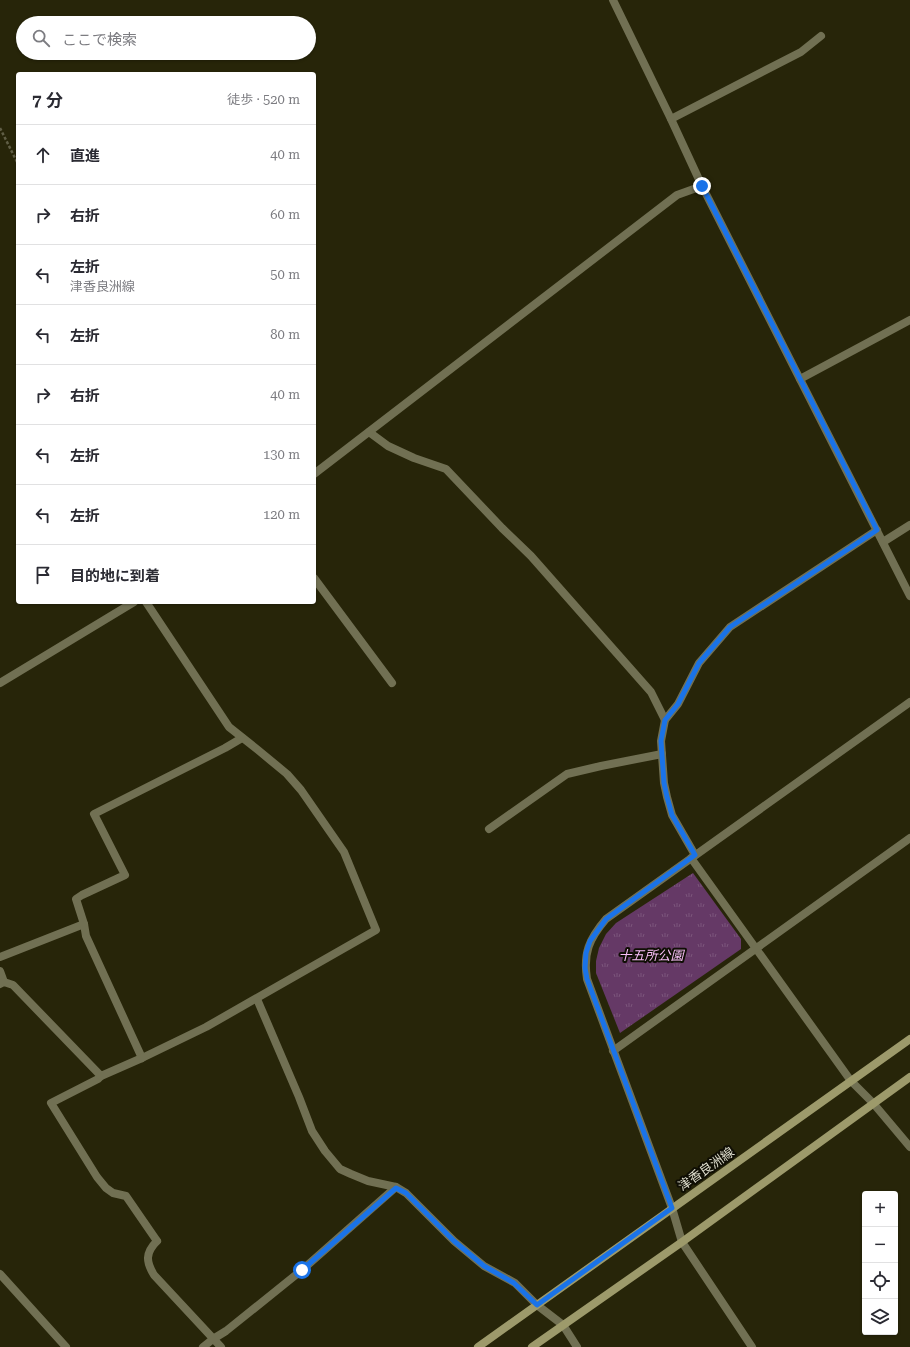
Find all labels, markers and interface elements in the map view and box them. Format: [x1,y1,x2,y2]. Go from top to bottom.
search box [16,16,316,60]
icon: search [30,27,52,49]
text: ここで検索 [62,31,137,49]
text: 7 分 [32,90,63,110]
text: 徒歩 · 520 m [227,92,300,107]
icon: ahead [32,144,54,166]
text: 直進 [70,147,100,165]
text: 40 m [270,147,300,162]
route end [693,177,711,195]
icon: right [32,204,54,226]
text: 右折 [70,207,100,225]
text: 60 m [270,207,300,222]
text: 左折 [70,258,100,276]
icon: left [32,264,54,286]
text: 50 m [270,267,300,282]
text: 津香良洲線 [70,279,135,294]
icon: left [32,324,54,346]
text: 左折 [70,327,100,345]
text: 80 m [270,327,300,342]
icon: right [32,384,54,406]
text: 右折 [70,387,100,405]
text: 40 m [270,387,300,402]
icon: left [32,444,54,466]
text: 左折 [70,447,100,465]
text: 130 m [263,447,300,462]
icon: left [32,504,54,526]
text: 左折 [70,507,100,525]
text: 120 m [263,507,300,522]
icon: arrive [32,564,54,586]
text: 目的地に到着 [70,567,160,585]
park label: 十五所公園 [618,948,685,963]
street label: 津香良洲線 [675,1144,737,1194]
map controls [862,1191,898,1335]
button: + [862,1191,898,1227]
button: − [862,1227,898,1263]
route start [293,1261,311,1279]
button: locate [862,1263,898,1299]
button: layers [862,1299,898,1335]

